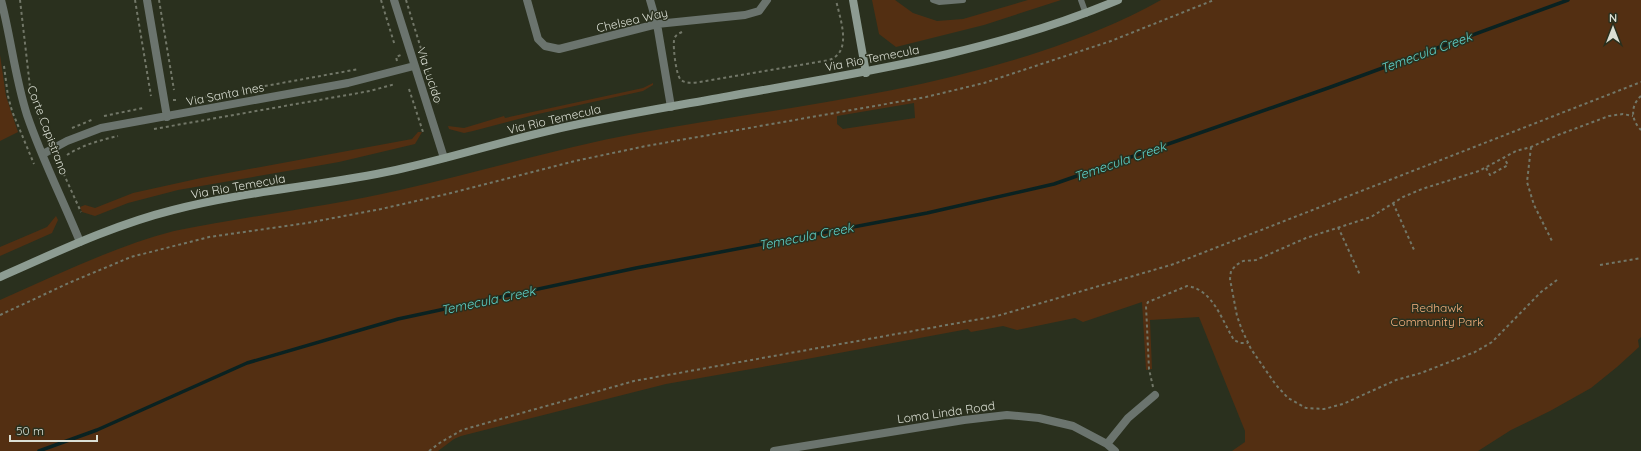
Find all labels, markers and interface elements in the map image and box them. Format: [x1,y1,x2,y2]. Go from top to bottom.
street label: Chelsea Way [595,5,669,35]
north arrow [1593,8,1633,48]
text: N [1609,11,1617,25]
water label: Temecula Creek [1378,28,1475,76]
street label: Via Rio Temecula [824,42,920,74]
street label: Via Lucido [414,45,446,105]
street label: Via Santa Ines [185,79,266,109]
street label: Corte Capistrano [24,83,72,177]
street label: Via Rio Temecula [506,101,602,137]
water label: Temecula Creek [1072,137,1169,184]
street label: Via Rio Temecula [190,170,286,202]
water label: Temecula Creek [757,219,856,253]
water label: Temecula Creek [439,282,538,318]
park label: Redhawk Community Park [1391,300,1483,329]
street label: Loma Linda Road [896,398,996,426]
scale bar [10,417,97,443]
text: 50 m [16,423,44,438]

